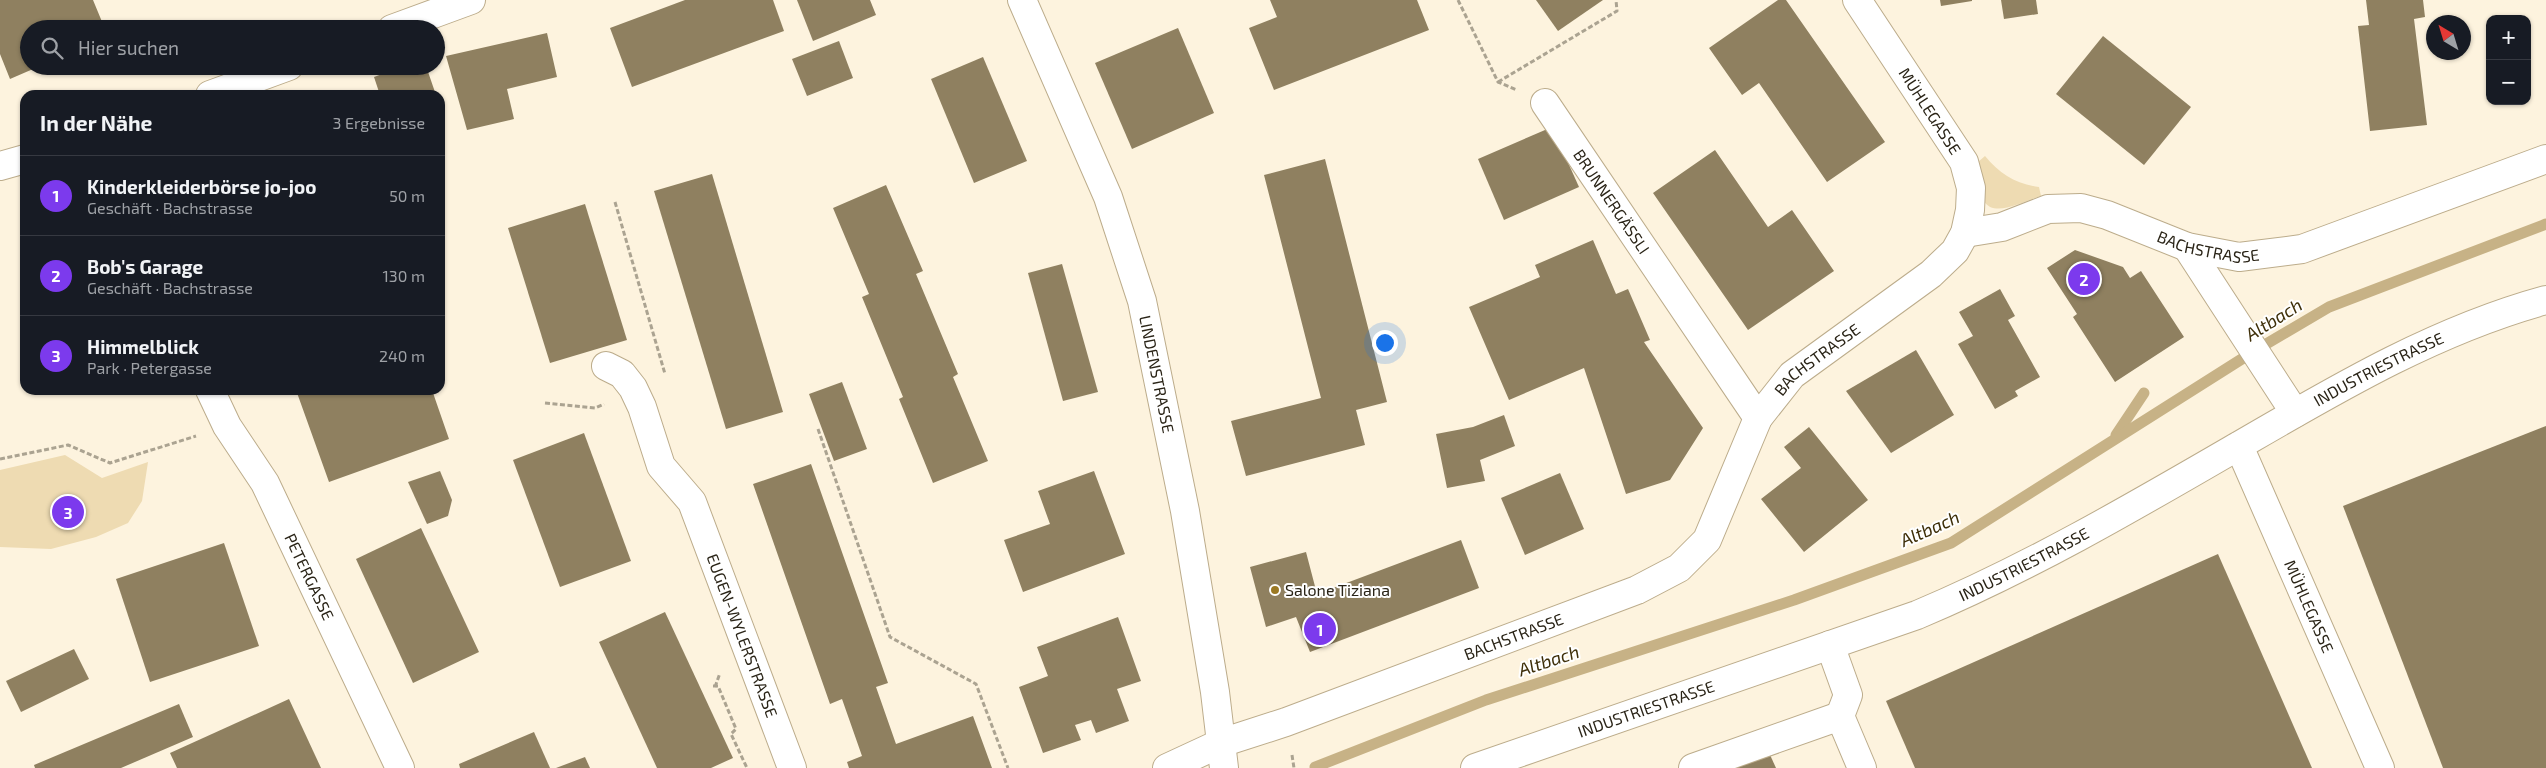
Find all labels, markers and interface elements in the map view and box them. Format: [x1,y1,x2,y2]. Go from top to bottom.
north arrow [2426,15,2471,60]
map controls [2486,15,2531,105]
button: + [2486,15,2531,60]
search box [20,20,445,75]
icon: search [38,34,66,62]
text: Hier suchen [78,36,179,59]
button: − [2486,60,2531,105]
street label: MÜHLEGASSE [1895,64,1965,158]
text: In der Nähe [40,110,152,135]
text: 3 Ergebnisse [333,113,425,132]
street label: BRUNNERGÄSSLI [1570,145,1654,257]
text: Kinderkleiderbörse jo-joo [87,175,316,198]
text: 1 [53,186,59,205]
text: 50 m [389,186,425,205]
text: Geschäft · Bachstrasse [87,198,253,217]
street label: BACHSTRASSE [2155,226,2260,266]
text: Bob's Garage [87,255,203,278]
pin: 2 [2068,260,2100,298]
text: 2 [51,266,61,285]
text: 130 m [383,266,425,285]
text: Geschäft · Bachstrasse [87,278,253,297]
water label: Altbach [2240,293,2306,346]
street label: LINDENSTRASSE [1136,313,1179,435]
street label: BACHSTRASSE [1770,319,1863,399]
street label: INDUSTRIESTRASSE [2310,328,2446,410]
your location [1372,330,1398,356]
text: Himmelblick [87,335,199,358]
text: 3 [51,346,61,365]
text: 240 m [379,346,425,365]
text: Park · Petergasse [87,358,212,377]
pin: 3 [52,493,84,531]
water label: Altbach [1896,505,1963,551]
street label: INDUSTRIESTRASSE [1956,523,2092,604]
street label: PETERGASSE [281,530,338,623]
street label: EUGEN-WYLERSTRASSE [703,551,782,720]
street label: MÜHLEGASSE [2281,557,2338,656]
place label: Salone Tiziana [1285,580,1390,599]
marker: Salone Tiziana [1269,584,1281,596]
street label: BACHSTRASSE [1461,609,1566,663]
pin: 1 [1304,610,1336,648]
water label: Altbach [1514,640,1582,681]
street label: INDUSTRIESTRASSE [1575,676,1717,741]

